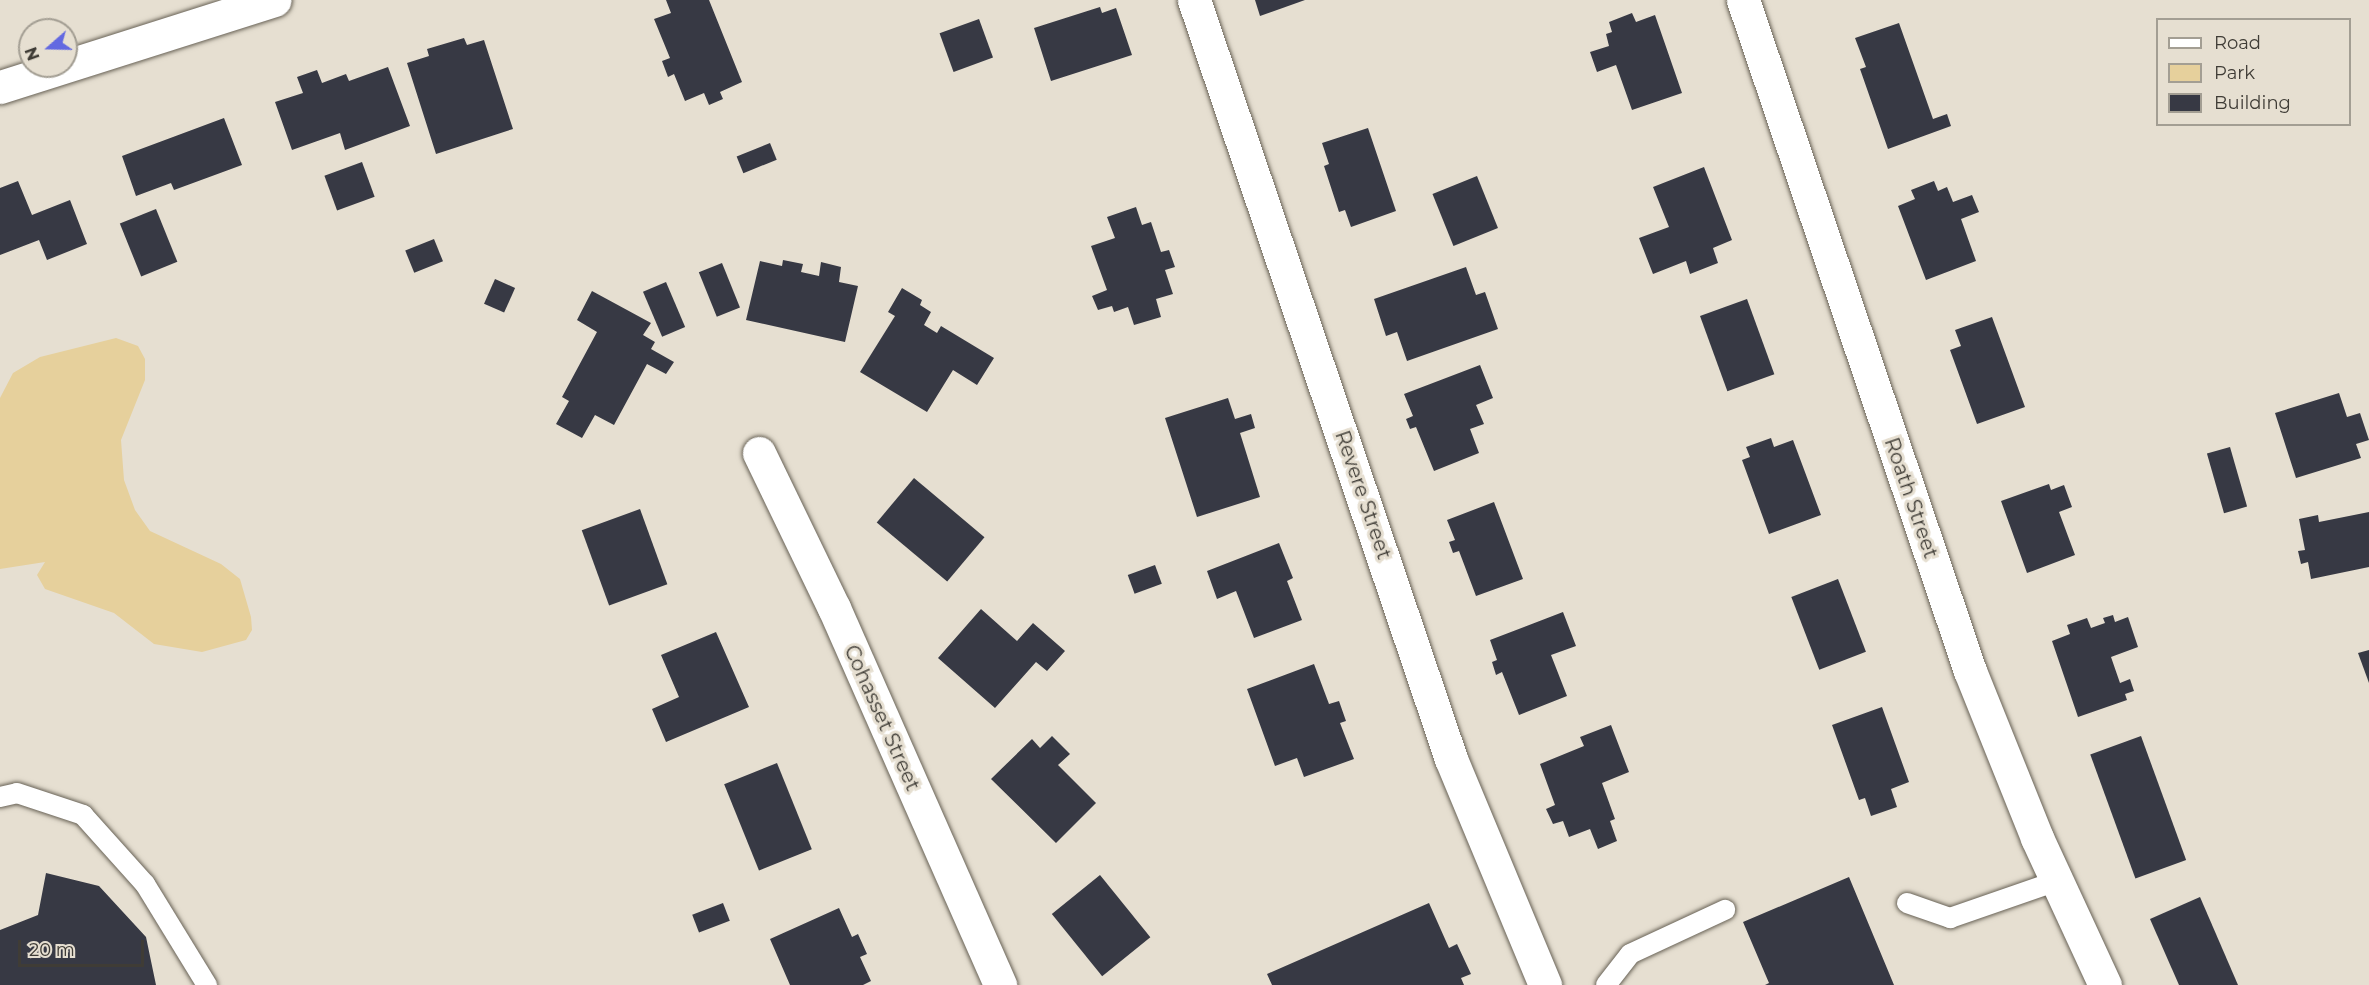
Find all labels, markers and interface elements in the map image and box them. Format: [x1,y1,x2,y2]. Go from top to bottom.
north arrow [18,18,78,78]
legend [2156,18,2351,126]
text: Road [2214,32,2261,54]
text: N [21,44,44,63]
text: Park [2214,62,2255,84]
text: Building [2214,92,2291,114]
street label: Revere Street [1330,428,1396,562]
street label: Roath Street [1879,434,1943,562]
street label: Cohasset Street [839,641,925,795]
scale bar [21,928,147,966]
text: 20 m [29,939,75,961]

